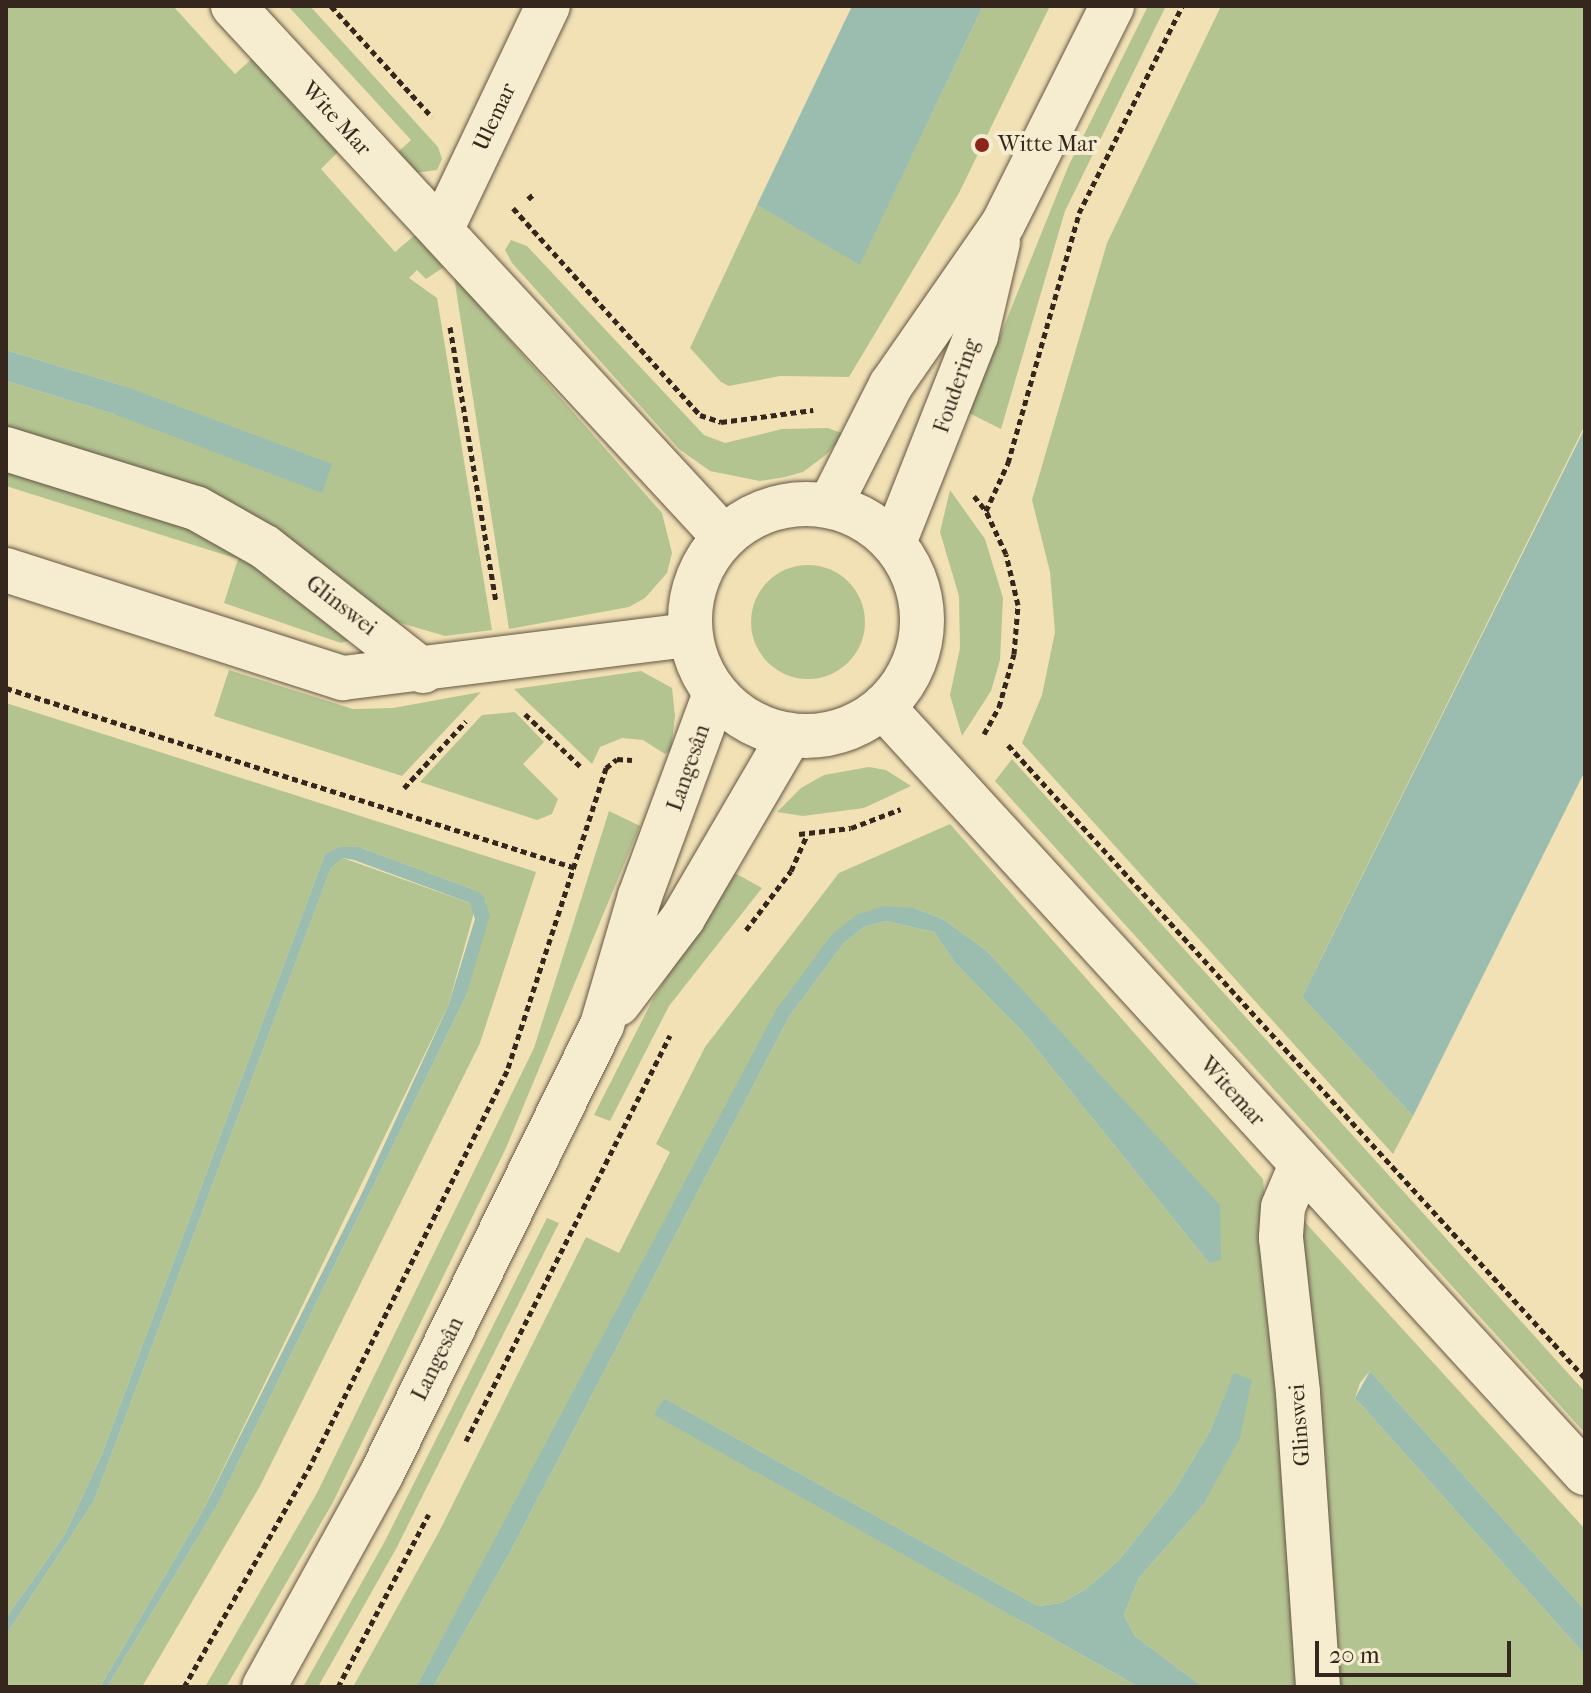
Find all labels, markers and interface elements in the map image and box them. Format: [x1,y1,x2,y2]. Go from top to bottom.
street label: Wite Mar [296,76,376,162]
street label: Ulemar [468,79,522,155]
place label: Witte Mar [998,132,1097,158]
marker: Witte Mar [973,136,991,154]
street label: Foudering [929,335,985,437]
street label: Glinswei [300,570,382,642]
street label: Langesân [662,721,716,815]
street label: Witemar [1194,1052,1270,1132]
street label: Langesân [406,1313,470,1405]
street label: Glinswei [1284,1383,1316,1467]
scale bar [1319,1625,1515,1675]
text: 20 m [1329,1641,1380,1669]

